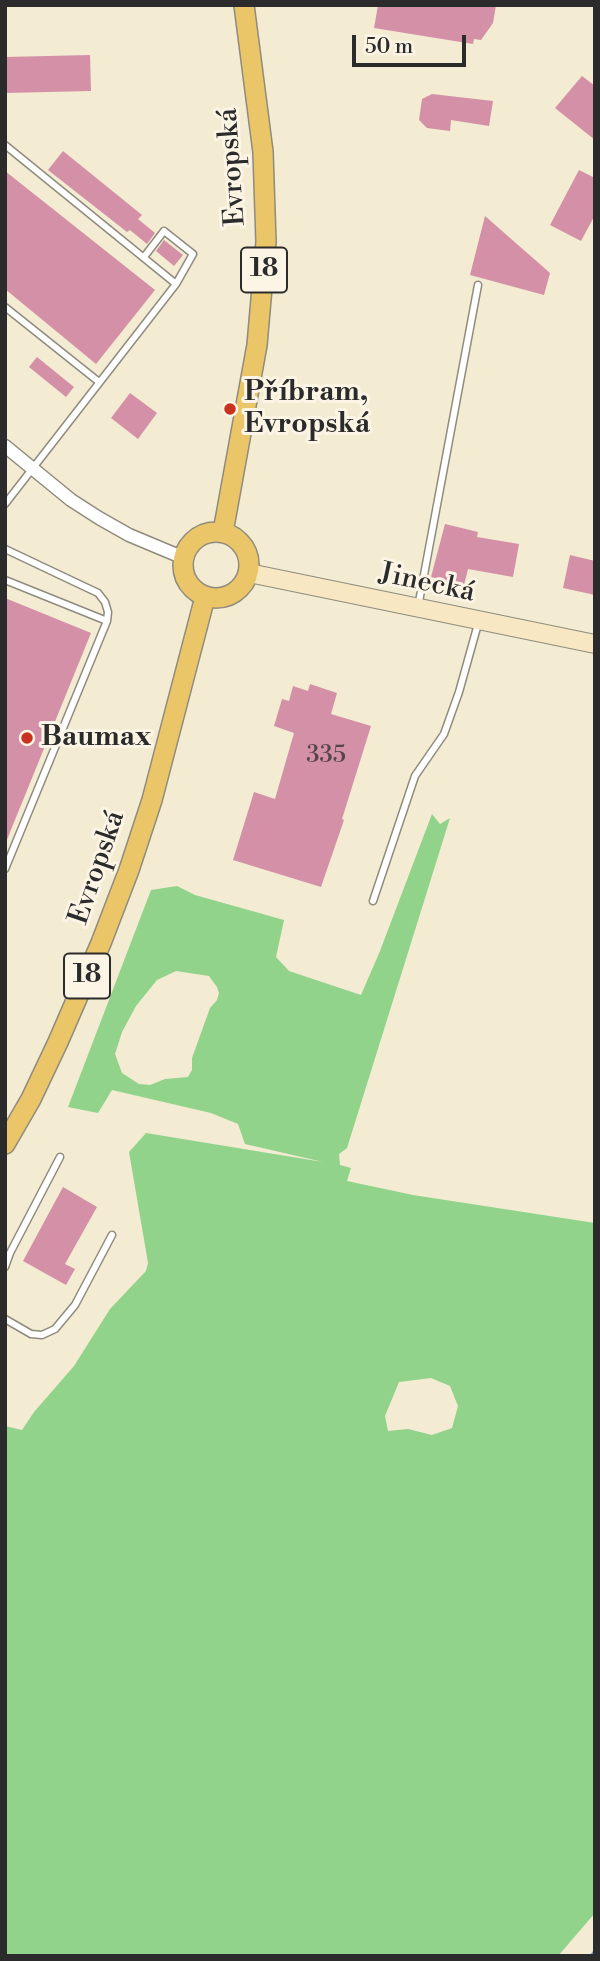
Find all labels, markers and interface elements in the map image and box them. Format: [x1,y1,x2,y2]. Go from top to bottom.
scale bar [355,21,469,65]
text: 50 m [365,34,413,60]
street label: Evropská [212,107,254,227]
road number: 18 [241,247,287,292]
place label: Příbram, Evropská [244,376,370,442]
marker: Příbram, Evropská [222,401,238,417]
street label: Jinecká [376,558,478,610]
place label: Baumax [41,721,151,755]
marker: Baumax [19,730,35,746]
house number: 335 [306,742,346,770]
street label: Evropská [63,807,133,929]
road number: 18 [64,953,110,998]

